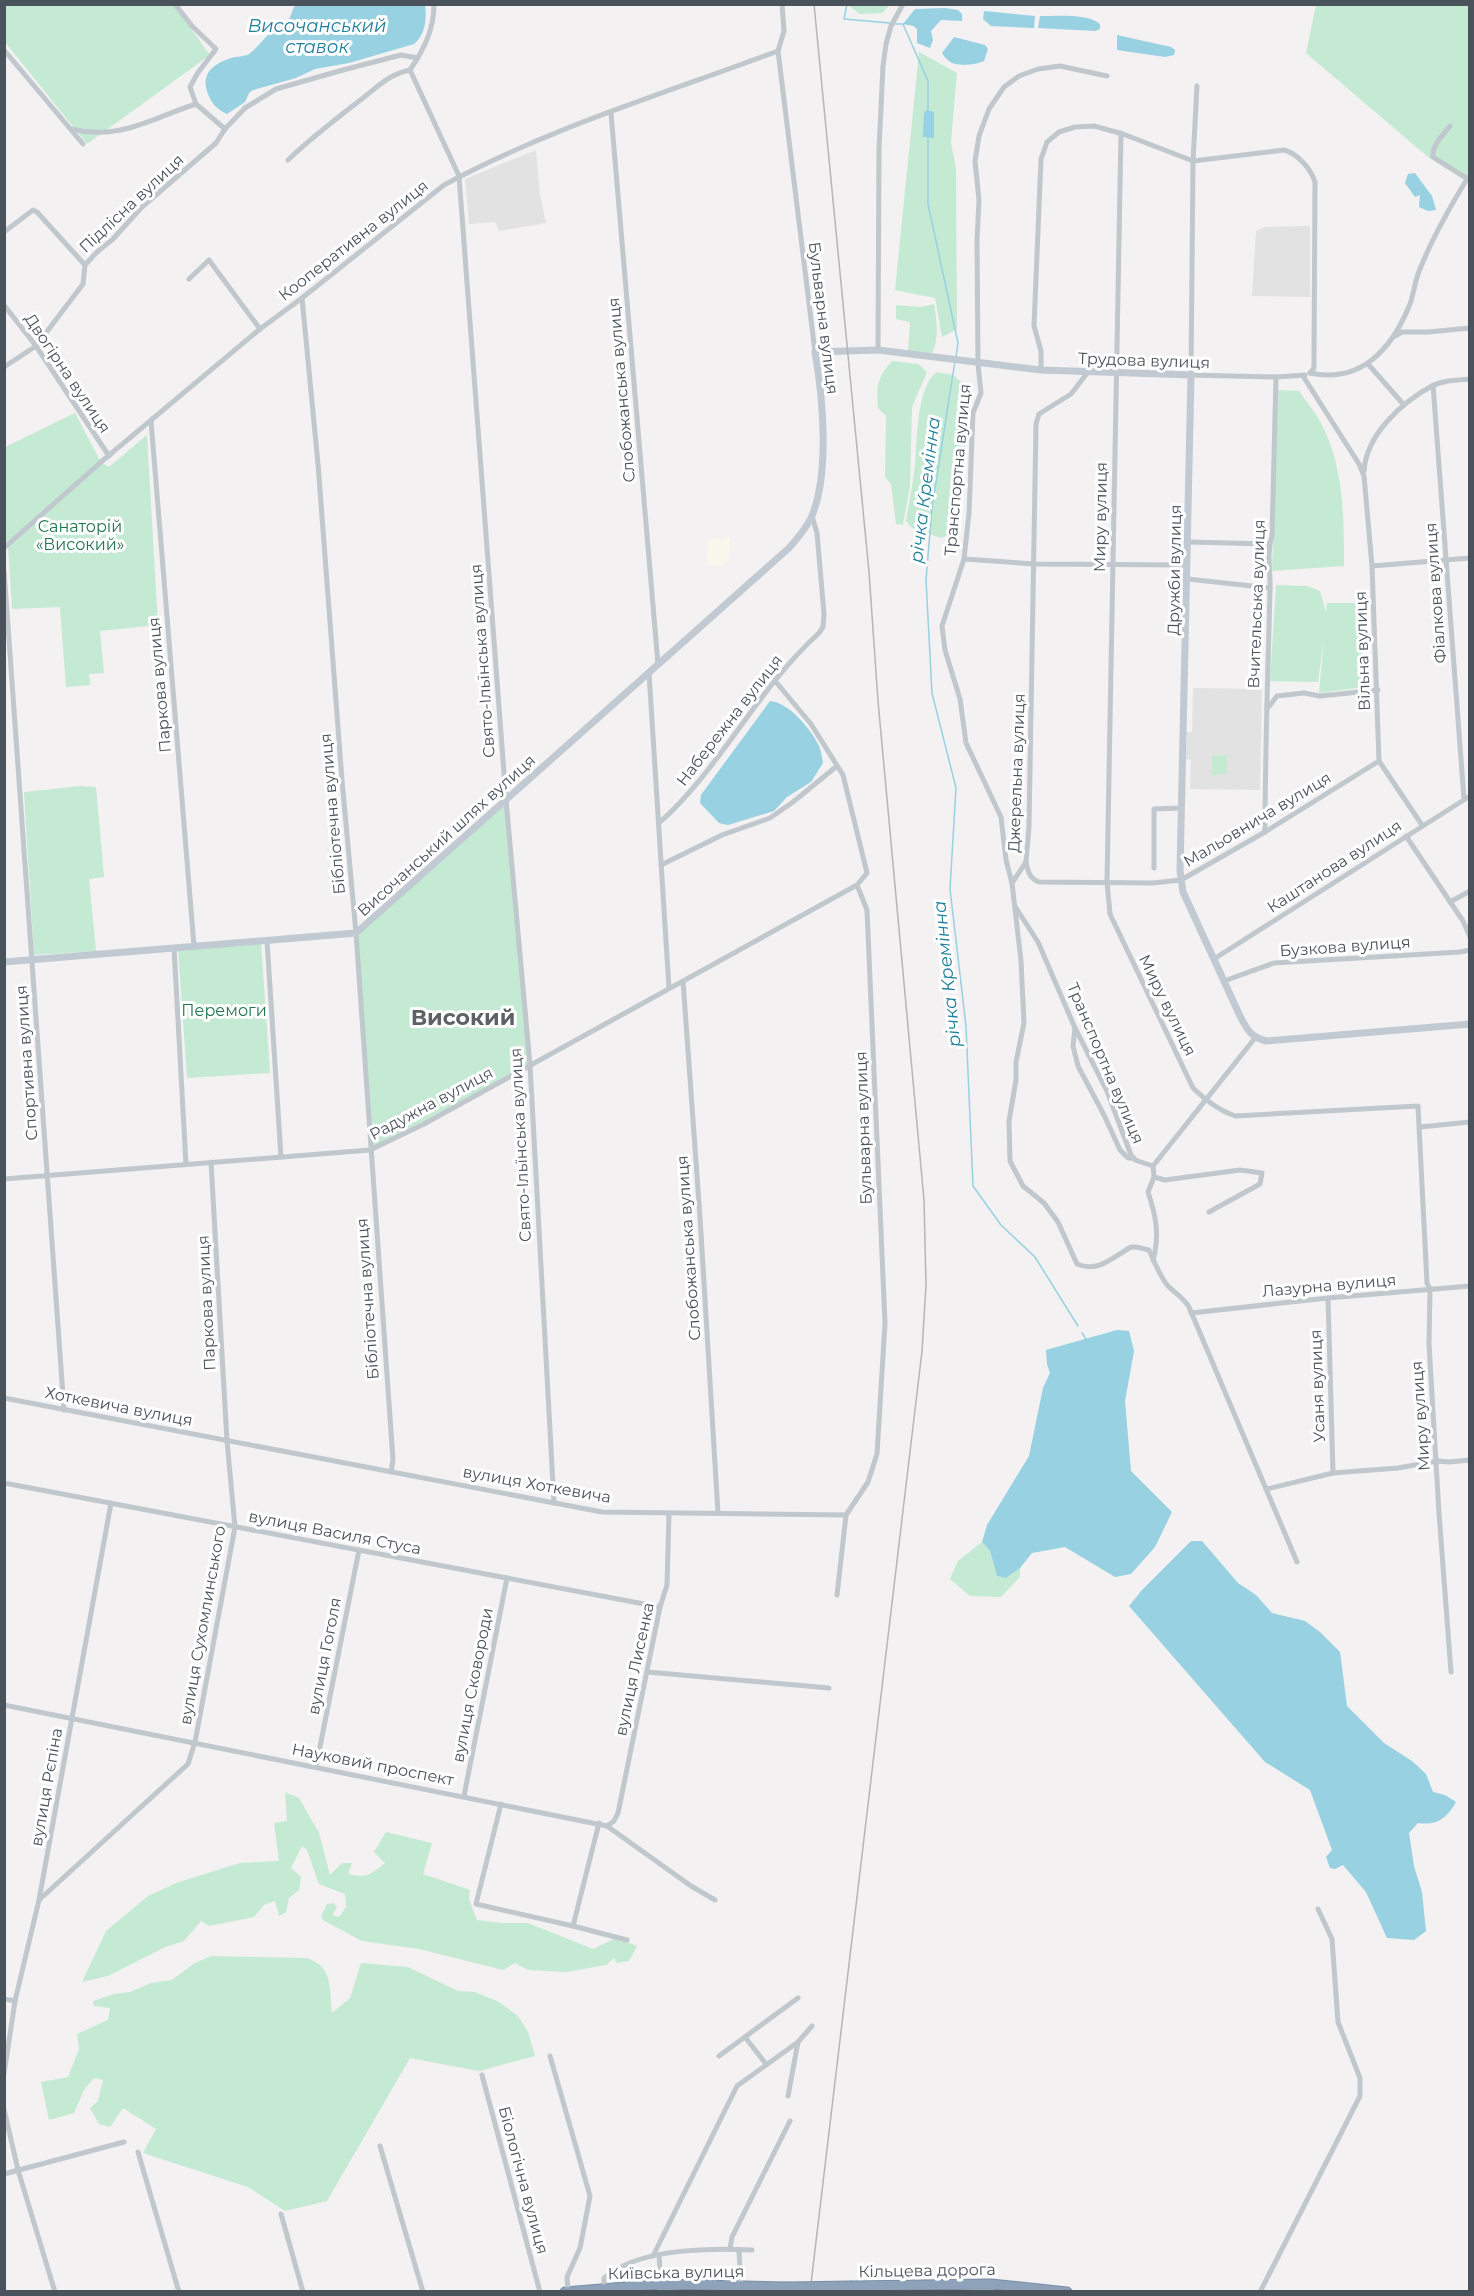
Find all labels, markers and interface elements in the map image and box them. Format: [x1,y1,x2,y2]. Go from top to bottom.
water label: Височанський ставок [248,15,386,58]
street label: Підлісна вулиця [75,150,187,257]
street label: Кооперативна вулиця [275,176,432,305]
street label: Бульварна вулиця [805,241,842,395]
street label: Слобожанська вулиця [604,297,639,483]
street label: Двогірна вулиця [21,310,115,437]
street label: Трудова вулиця [1078,349,1210,372]
street label: Транспортна вулиця [941,383,974,557]
water label: річка Кремінна [905,416,945,564]
street label: Миру вулиця [1090,462,1111,572]
street label: Дружби вулиця [1164,504,1185,636]
park label: Санаторій «Високий» [36,517,124,554]
street label: Вчительська вулиця [1244,519,1269,689]
street label: Фіалкова вулиця [1421,522,1450,664]
street label: Свято-Ільїнська вулиця [466,563,499,759]
street label: Вільна вулиця [1351,591,1374,711]
street label: Паркова вулиця [144,616,175,754]
street label: Набережна вулиця [672,651,786,790]
street label: Джерельна вулиця [1004,693,1029,853]
street label: Бібліотечна вулиця [316,733,349,895]
street label: Височанський шлях вулиця [354,750,539,920]
street label: Мальовнича вулиця [1180,768,1334,871]
street label: Каштанова вулиця [1264,816,1405,917]
water label: річка Кремінна [928,900,966,1048]
street label: Бузкова вулиця [1279,932,1411,961]
street label: Миру вулиця [1135,951,1200,1059]
street label: Транспортна вулиця [1063,980,1148,1146]
street label: Спортивна вулиця [12,985,41,1141]
park label: Перемоги [181,1001,267,1020]
district label: Високий [411,1004,515,1031]
street label: Свято-Ільїнська вулиця [506,1047,535,1243]
street label: Бульварна вулиця [851,1051,876,1205]
street label: Радужна вулиця [366,1063,496,1144]
street label: Слобожанська вулиця [673,1155,704,1341]
street label: Бібліотечна вулиця [352,1218,383,1380]
street label: Паркова вулиця [193,1235,220,1371]
street label: Лазурна вулиця [1261,1270,1397,1301]
street label: Усаня вулиця [1306,1329,1329,1443]
street label: Миру вулиця [1407,1360,1434,1472]
street label: Хоткевича вулиця [43,1383,194,1430]
street label: вулиця Хоткевича [461,1462,612,1507]
street label: вулиця Василя Стуса [247,1506,423,1559]
street label: вулиця Сухомлинського [176,1524,229,1726]
street label: вулиця Гоголя [304,1596,345,1716]
street label: вулиця Лисенка [611,1601,658,1738]
street label: вулиця Сковороди [448,1606,497,1764]
street label: вулиця Рєпіна [27,1726,66,1848]
street label: Науковий проспект [290,1739,456,1790]
street label: Біологічна вулиця [495,2104,552,2256]
street label: Кільцева дорога [858,2260,996,2281]
street label: Київська вулиця [607,2262,745,2283]

